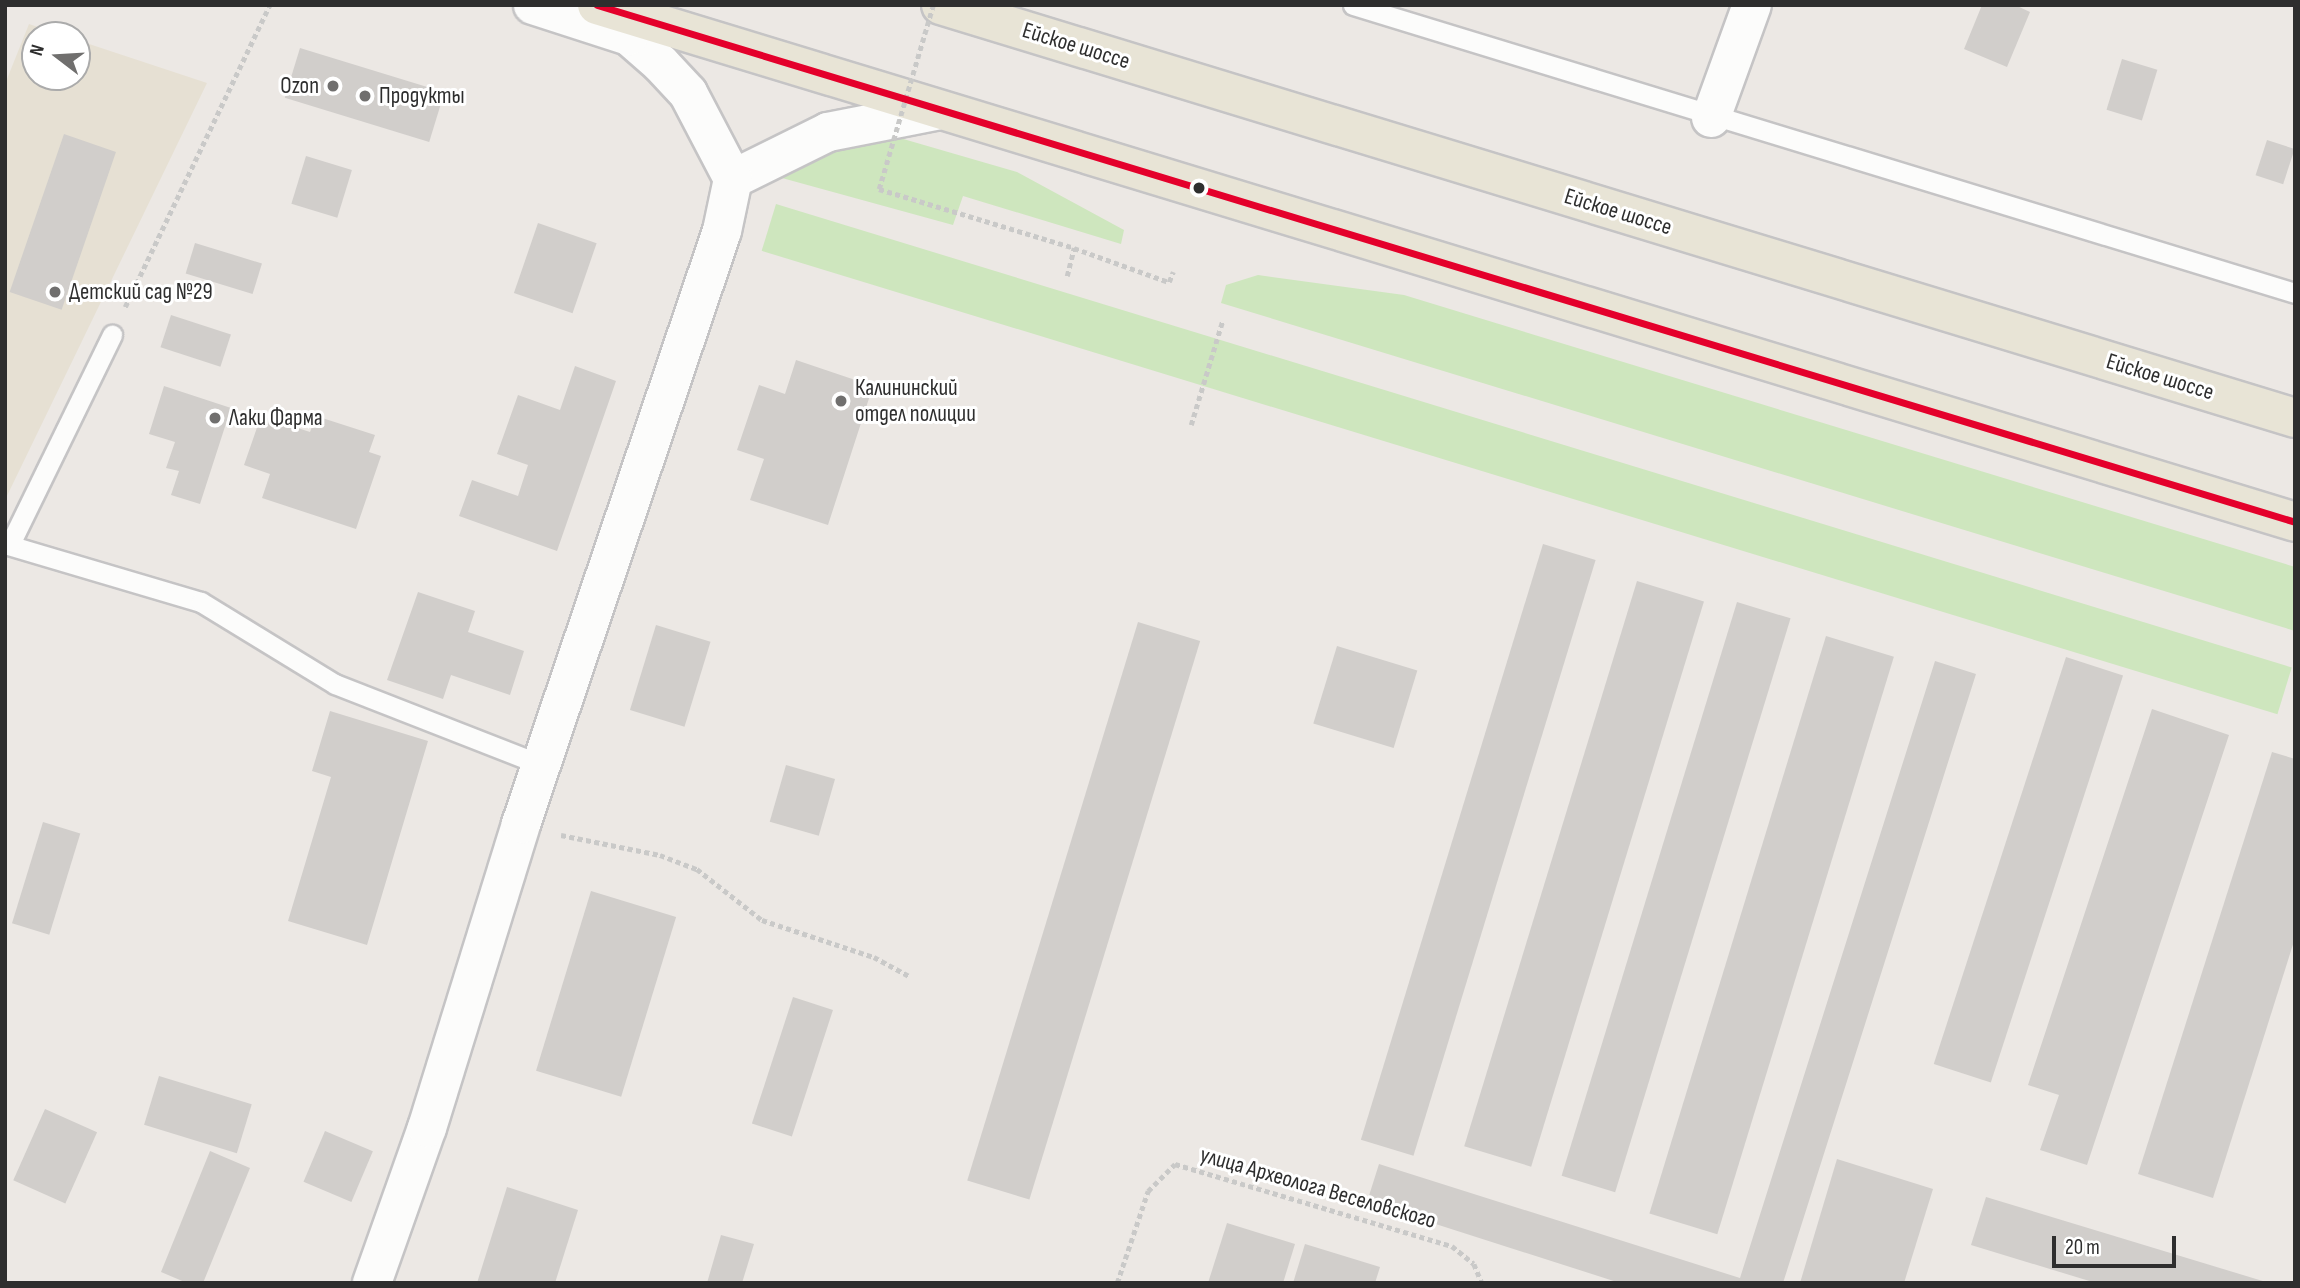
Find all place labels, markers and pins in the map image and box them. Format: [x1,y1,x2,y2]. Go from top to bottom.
place label: Ozon [280,72,319,100]
marker: Ozon [325,78,341,94]
place label: Продукты [379,82,465,110]
marker: Продукты [357,88,373,104]
unlabelled marker [1192,181,1206,195]
place label: Детский сад №29 [69,278,213,306]
marker: Детский сад №29 [47,284,63,300]
place label: Калининский отдел полиции [855,374,976,428]
marker: Калининский отдел полиции [833,393,849,409]
place label: Лаки Фарма [229,404,323,432]
marker: Лаки Фарма [207,410,223,426]

